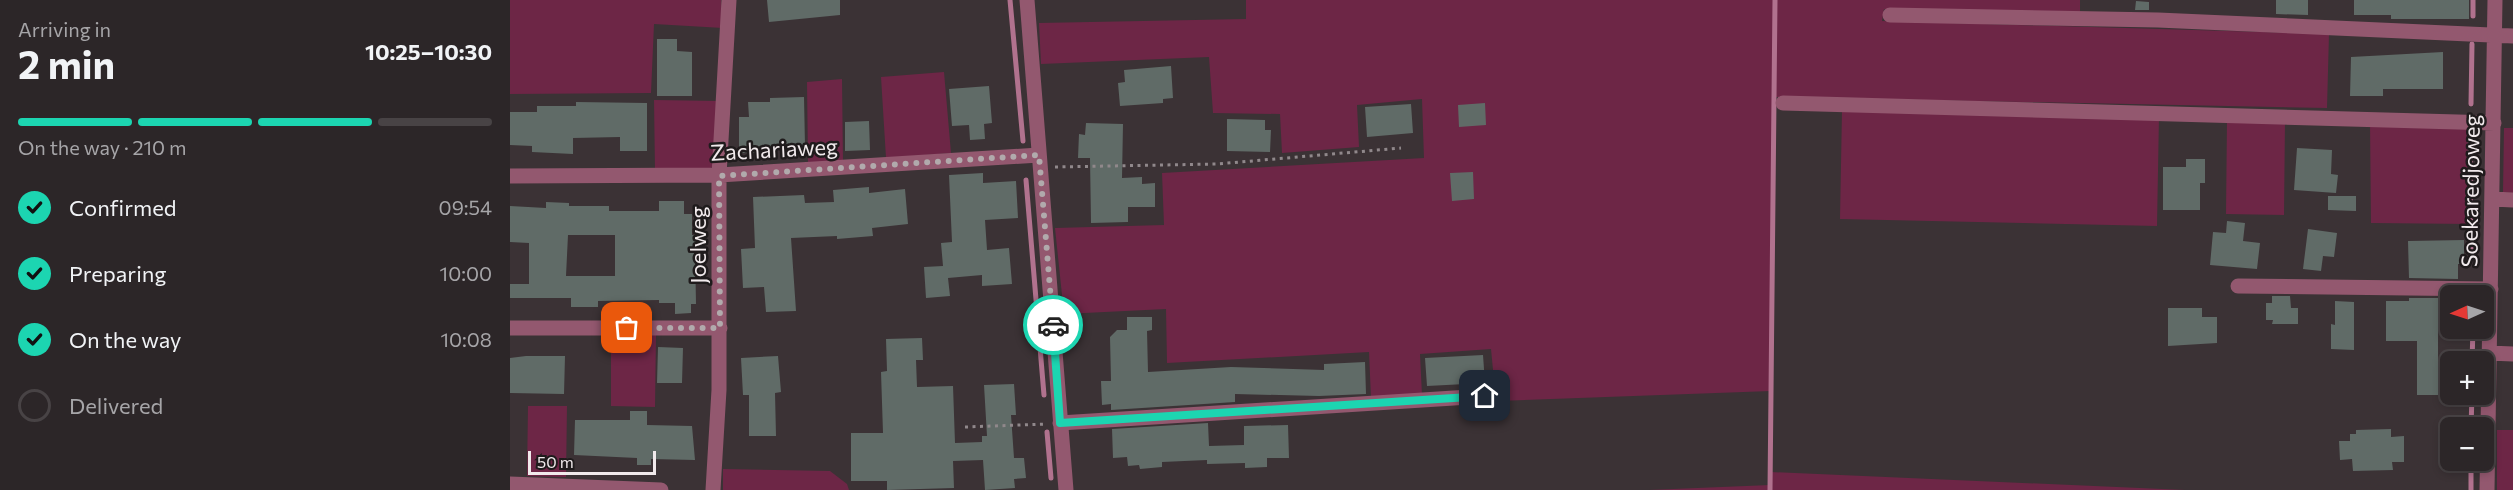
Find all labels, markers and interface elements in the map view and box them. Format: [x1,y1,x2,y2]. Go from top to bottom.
text: Arriving in [18,17,111,41]
text: 10:25–10:30 [365,38,492,65]
text: 2 min [18,39,115,87]
street label: Soekaredjoweg [2455,114,2485,268]
street label: Zachariaweg [710,132,839,166]
text: On the way · 210 m [18,135,186,159]
icon: check [18,191,51,224]
text: Confirmed [69,194,176,221]
text: 09:54 [439,195,492,219]
street label: Joelweg [684,206,711,284]
icon: check [18,257,51,290]
text: Preparing [69,260,166,287]
text: 10:00 [440,261,492,285]
north arrow [2440,285,2494,339]
map controls [2440,285,2494,471]
courier [1023,295,1083,355]
pin [601,302,652,353]
icon: car [1037,309,1070,342]
icon: bag [610,311,643,344]
icon: check [18,323,51,356]
text: On the way [69,326,181,353]
text: 10:08 [440,327,492,351]
button: + [2440,351,2494,405]
pin [1459,370,1510,421]
icon: home [1468,379,1501,412]
text: Delivered [69,392,163,419]
button: − [2440,417,2494,471]
scale bar [528,448,656,476]
text: 50 m [537,452,574,471]

